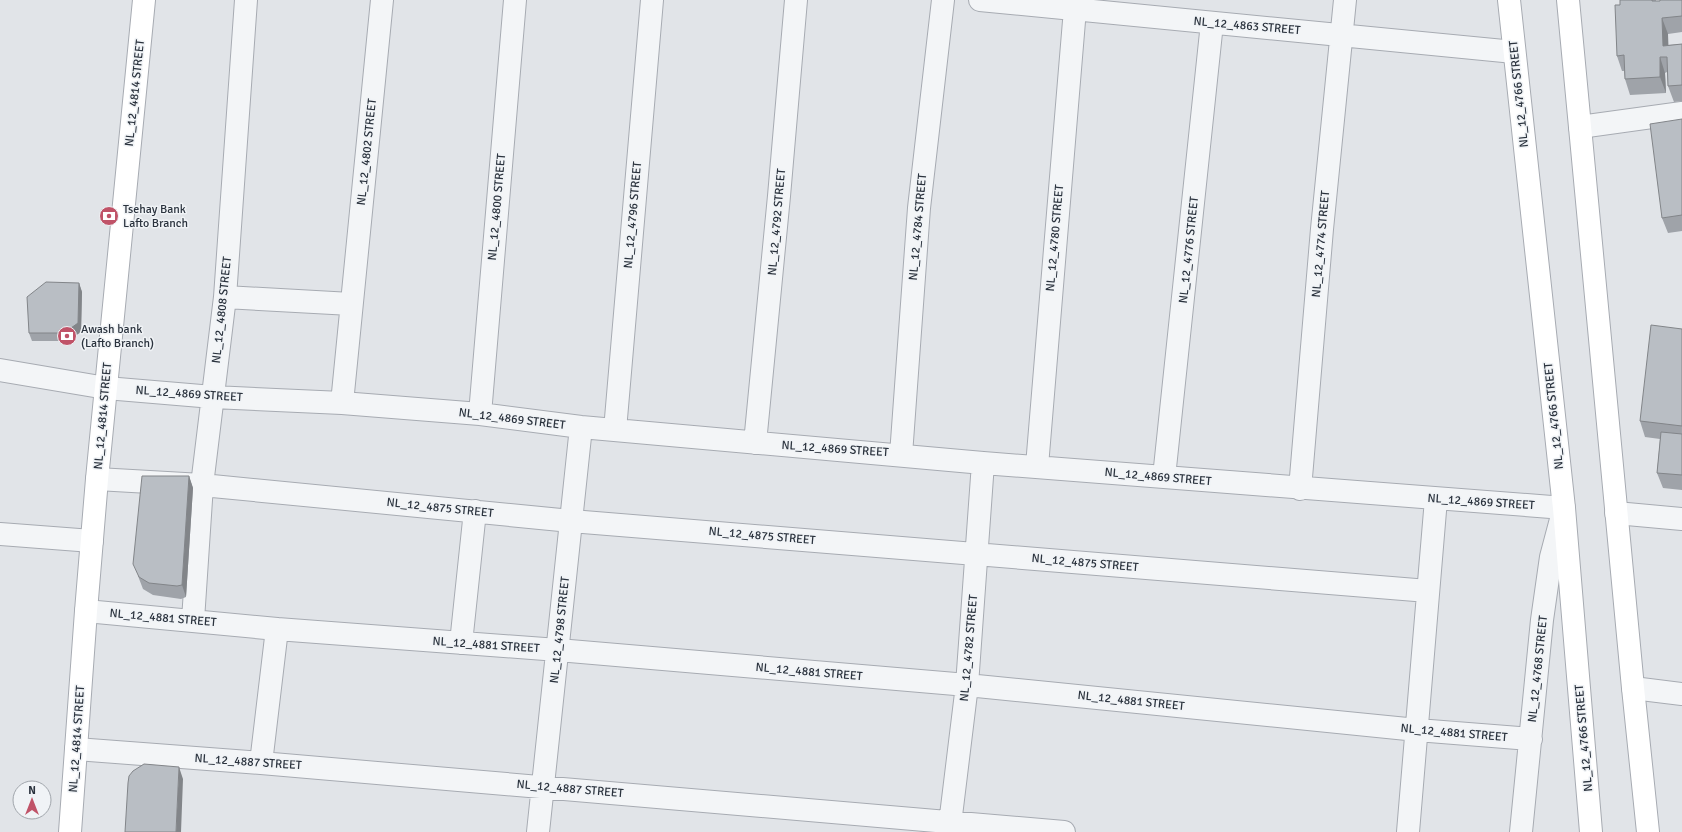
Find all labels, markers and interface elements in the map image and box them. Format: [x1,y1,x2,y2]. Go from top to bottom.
street label: NL_12_4863 STREET [1193,14,1301,38]
street label: NL_12_4814 STREET [122,39,148,147]
street label: NL_12_4766 STREET [1506,40,1532,148]
street label: NL_12_4802 STREET [354,98,380,206]
street label: NL_12_4800 STREET [485,153,509,261]
street label: NL_12_4796 STREET [621,161,645,269]
street label: NL_12_4792 STREET [765,168,789,276]
street label: NL_12_4784 STREET [906,173,930,281]
street label: NL_12_4780 STREET [1043,184,1067,292]
street label: NL_12_4774 STREET [1309,190,1333,298]
street label: NL_12_4776 STREET [1176,196,1202,304]
place label: Tsehay Bank Lafto Branch [123,202,188,231]
bank icon: Tsehay Bank Lafto Branch [98,205,120,227]
street label: NL_12_4808 STREET [209,256,235,364]
place label: Awash bank (Lafto Branch) [81,322,154,351]
bank icon: Awash bank (Lafto Branch) [56,325,78,347]
street label: NL_12_4814 STREET [91,362,115,470]
street label: NL_12_4766 STREET [1541,362,1567,470]
street label: NL_12_4869 STREET [135,383,243,405]
street label: NL_12_4869 STREET [458,405,566,433]
street label: NL_12_4869 STREET [781,438,889,460]
street label: NL_12_4869 STREET [1104,465,1212,489]
street label: NL_12_4869 STREET [1427,491,1535,513]
street label: NL_12_4875 STREET [386,495,494,521]
street label: NL_12_4875 STREET [708,524,816,548]
street label: NL_12_4875 STREET [1031,551,1139,575]
street label: NL_12_4798 STREET [547,576,573,684]
street label: NL_12_4782 STREET [957,594,981,702]
street label: NL_12_4881 STREET [109,606,217,630]
street label: NL_12_4768 STREET [1525,615,1551,723]
street label: NL_12_4881 STREET [432,634,540,656]
street label: NL_12_4881 STREET [755,660,863,684]
street label: NL_12_4766 STREET [1572,684,1596,792]
street label: NL_12_4814 STREET [66,685,88,793]
street label: NL_12_4881 STREET [1077,688,1185,714]
street label: NL_12_4881 STREET [1400,721,1508,745]
street label: NL_12_4887 STREET [194,751,302,773]
street label: NL_12_4887 STREET [516,777,624,801]
north arrow [12,780,52,820]
text: N [28,784,36,797]

